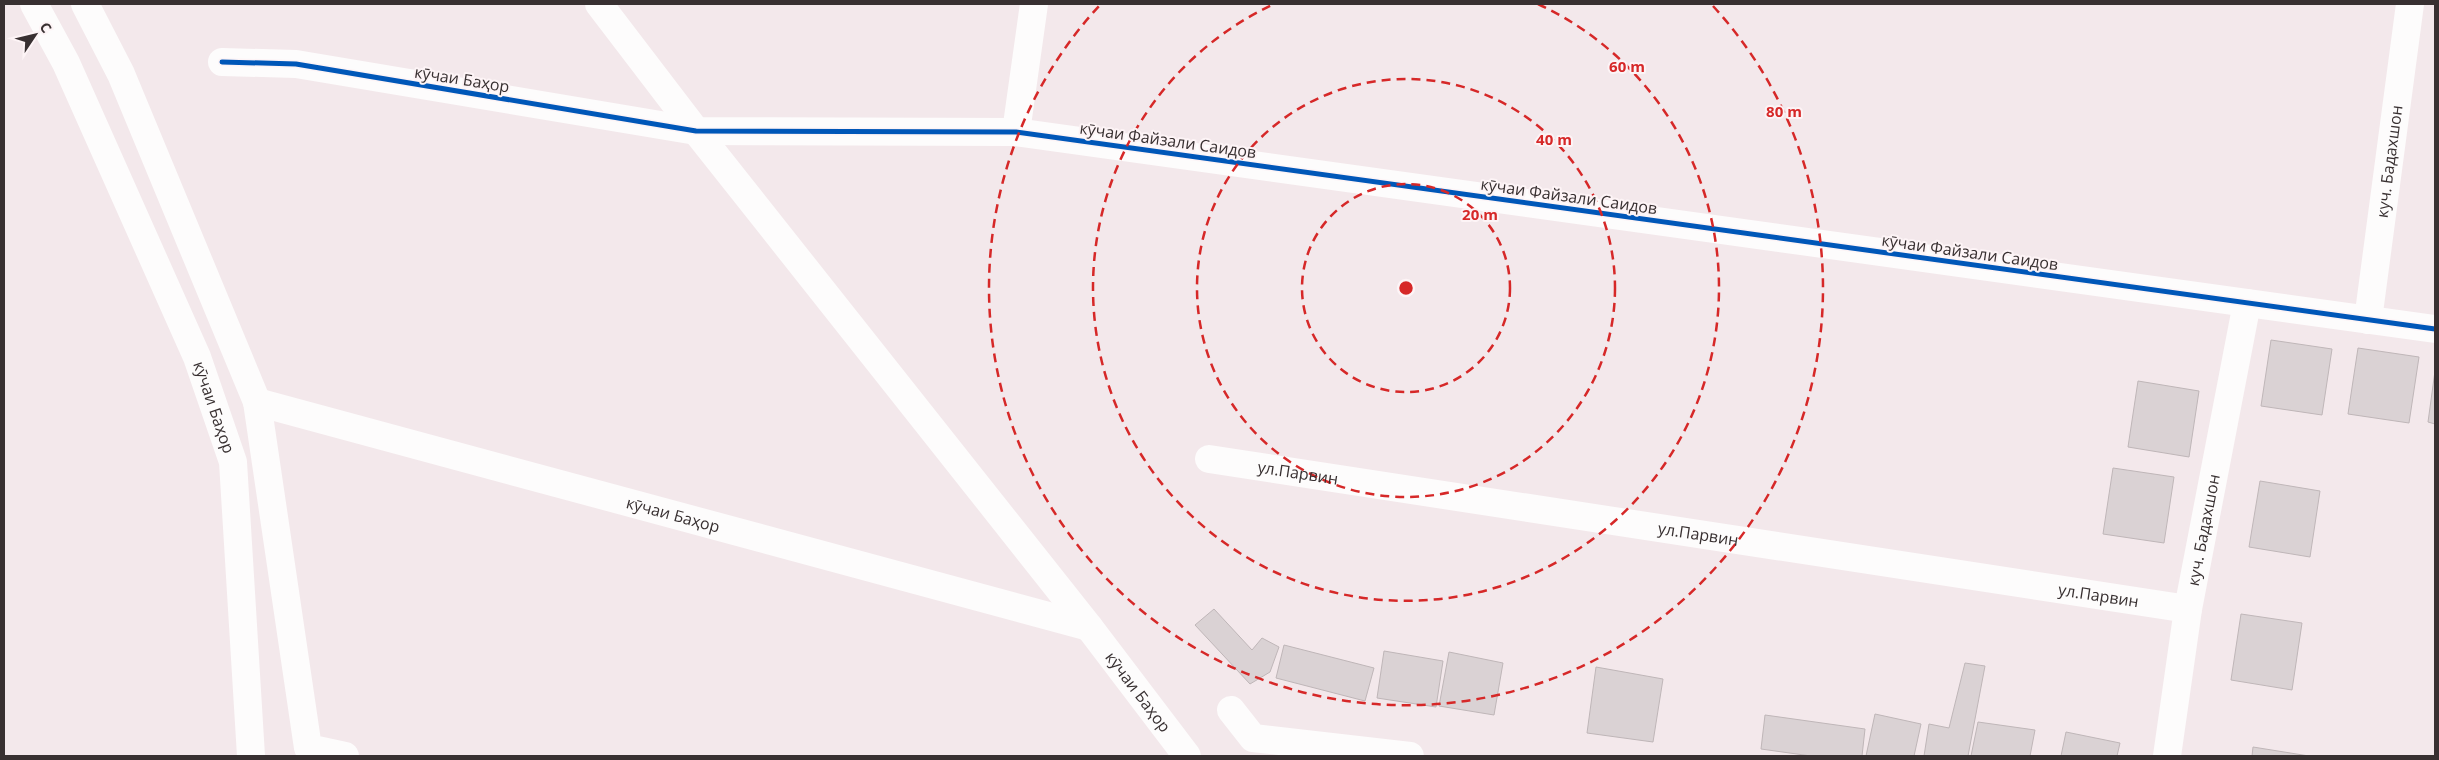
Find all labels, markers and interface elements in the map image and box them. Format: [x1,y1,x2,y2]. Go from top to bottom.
north arrow [10,10,60,60]
text: С [36,18,56,36]
text: 60 m [1609,56,1645,76]
street label: кӯчаи Баҳор [413,61,511,97]
text: 80 m [1766,101,1802,121]
street label: куч. Бадахшон [2371,104,2407,219]
street label: кӯчаи Файзали Саидов [1078,117,1258,163]
text: 40 m [1536,129,1572,149]
street label: кӯчаи Файзали Саидов [1479,173,1659,219]
text: 20 m [1462,204,1498,224]
street label: кӯчаи Файзали Саидов [1880,229,2060,275]
centre of rings [1397,279,1415,297]
street label: кӯчаи Баҳор [188,358,240,456]
street label: ул.Парвин [1256,456,1340,490]
street label: куч. Бадахшон [2182,472,2225,588]
street label: кӯчаи Баҳор [624,491,722,538]
street label: ул.Парвин [1656,517,1740,551]
street label: ул.Парвин [2057,578,2140,612]
street label: кӯчаи Баҳор [1100,647,1176,737]

